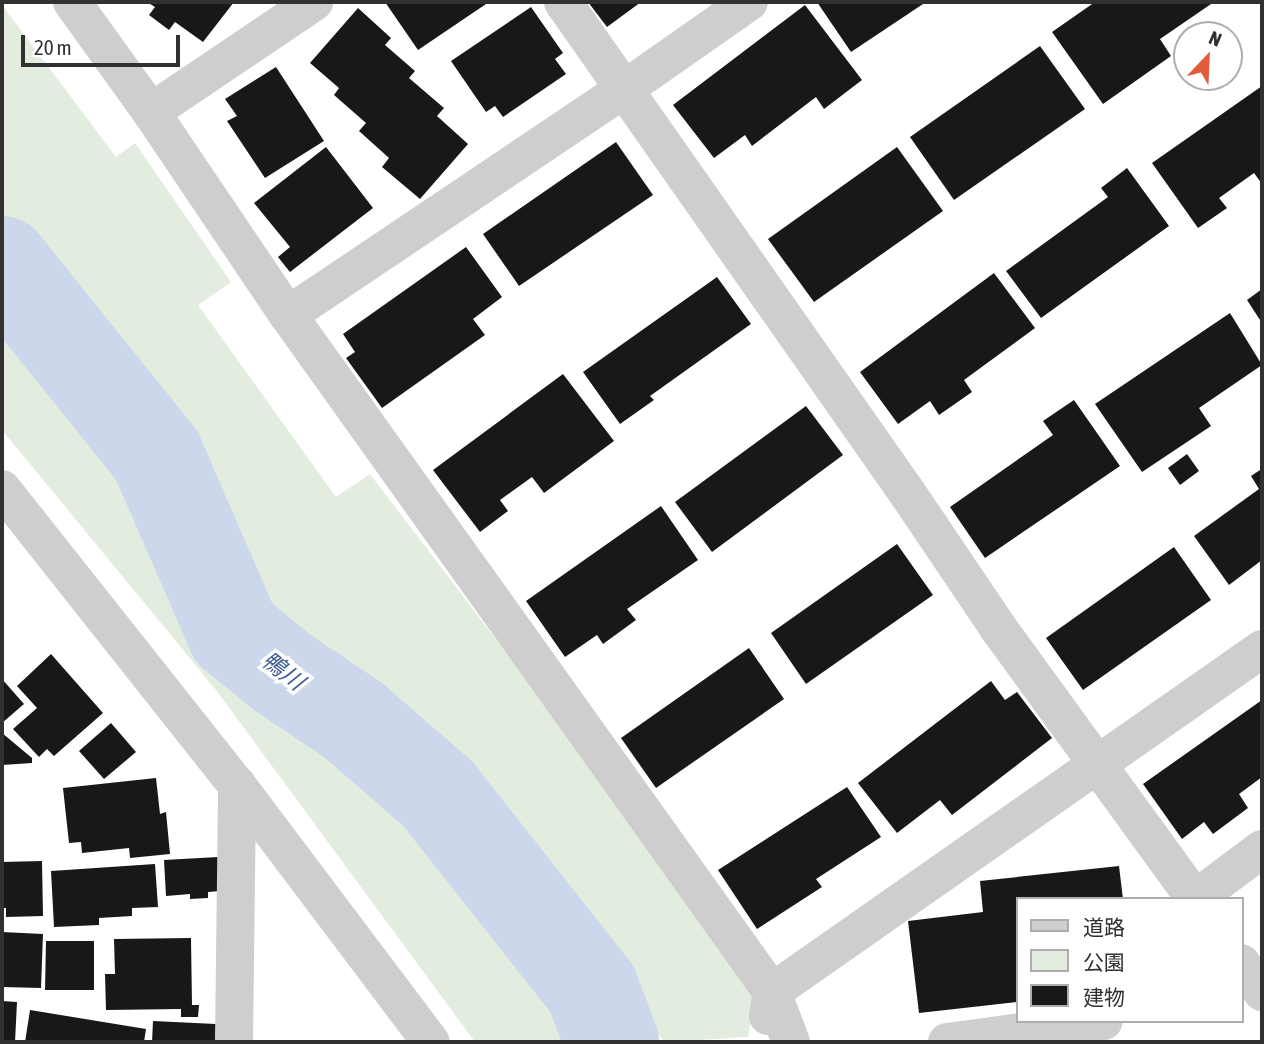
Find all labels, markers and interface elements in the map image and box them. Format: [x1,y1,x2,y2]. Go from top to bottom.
scale bar [24,21,184,65]
north arrow [1173,21,1243,91]
text: N [1206,26,1225,51]
text: 20 m [34,35,72,59]
water label: 鴨川 [256,646,310,696]
legend [1016,897,1243,1023]
text: 道路 [1083,915,1125,939]
text: 公園 [1083,950,1125,974]
text: 建物 [1083,985,1125,1009]

